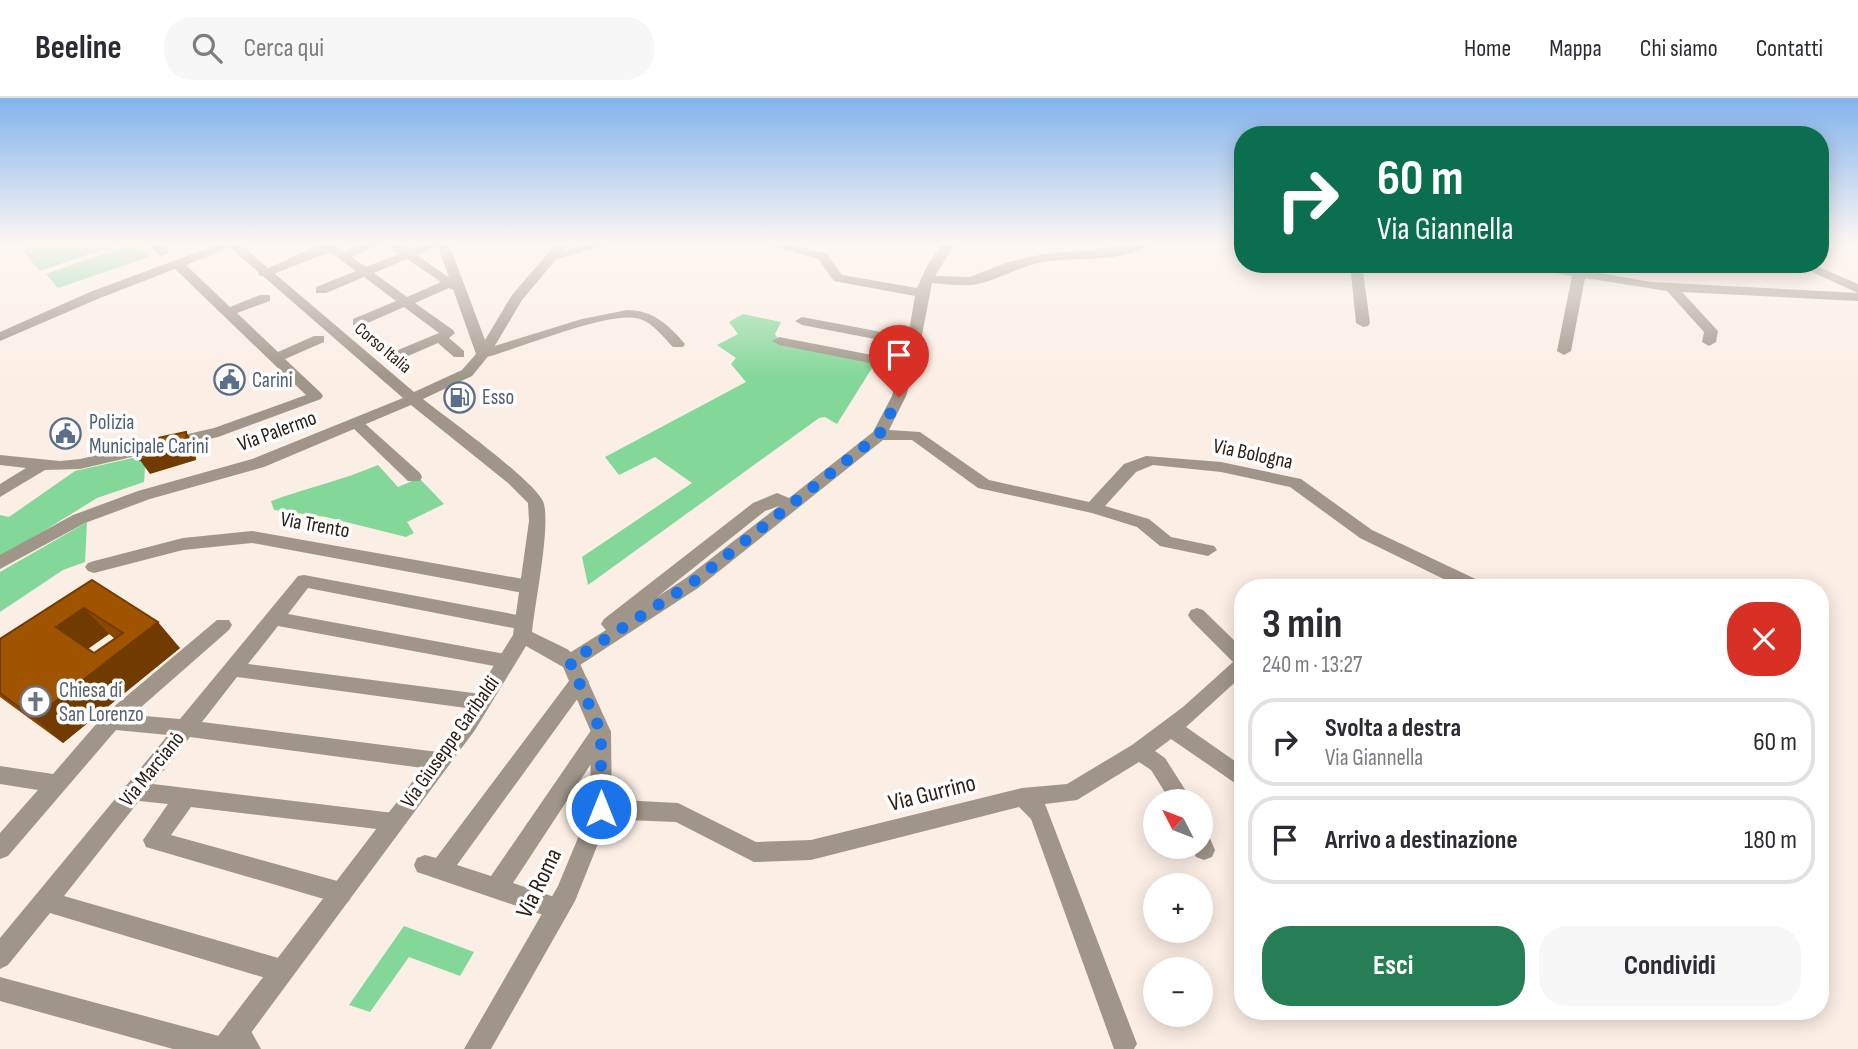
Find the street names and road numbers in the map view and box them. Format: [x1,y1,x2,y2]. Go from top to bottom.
street label: Corso Italia [350,318,416,378]
street label: Via Palermo [234,405,320,457]
street label: Via Bologna [1211,433,1295,475]
street label: Via Trento [278,507,352,543]
street label: Via Giuseppe Garibaldi [395,671,505,813]
street label: Via Marcianò [114,727,190,811]
street label: Via Gurrino [885,768,979,818]
street label: Via Roma [510,844,568,922]

